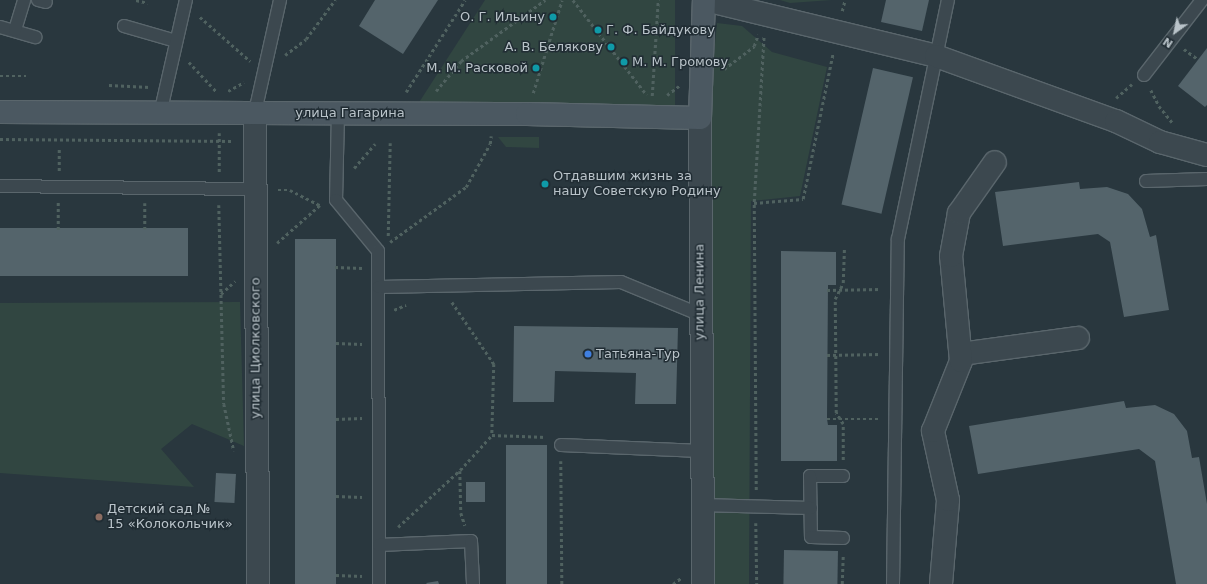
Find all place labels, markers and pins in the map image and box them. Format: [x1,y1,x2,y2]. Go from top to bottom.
place label: О. Г. Ильину [460,9,545,25]
marker: О. Г. Ильину [548,12,558,22]
place label: Г. Ф. Байдукову [606,22,715,38]
marker: Г. Ф. Байдукову [593,25,603,35]
place label: А. В. Белякову [504,39,603,55]
marker: А. В. Белякову [606,42,616,52]
place label: М. М. Громову [632,54,728,70]
marker: М. М. Громову [619,57,629,67]
place label: М. М. Расковой [426,60,528,76]
marker: М. М. Расковой [531,63,541,73]
place label: Отдавшим жизнь за нашу Советскую Родину [553,169,721,200]
marker: Отдавшим жизнь за нашу Советскую Родину [540,179,550,189]
place label: Татьяна-Тур [596,346,680,362]
marker: Татьяна-Тур [583,349,593,359]
place label: Детский сад № 15 «Колокольчик» [107,502,233,533]
marker: Детский сад № 15 «Колокольчик» [94,512,104,522]

